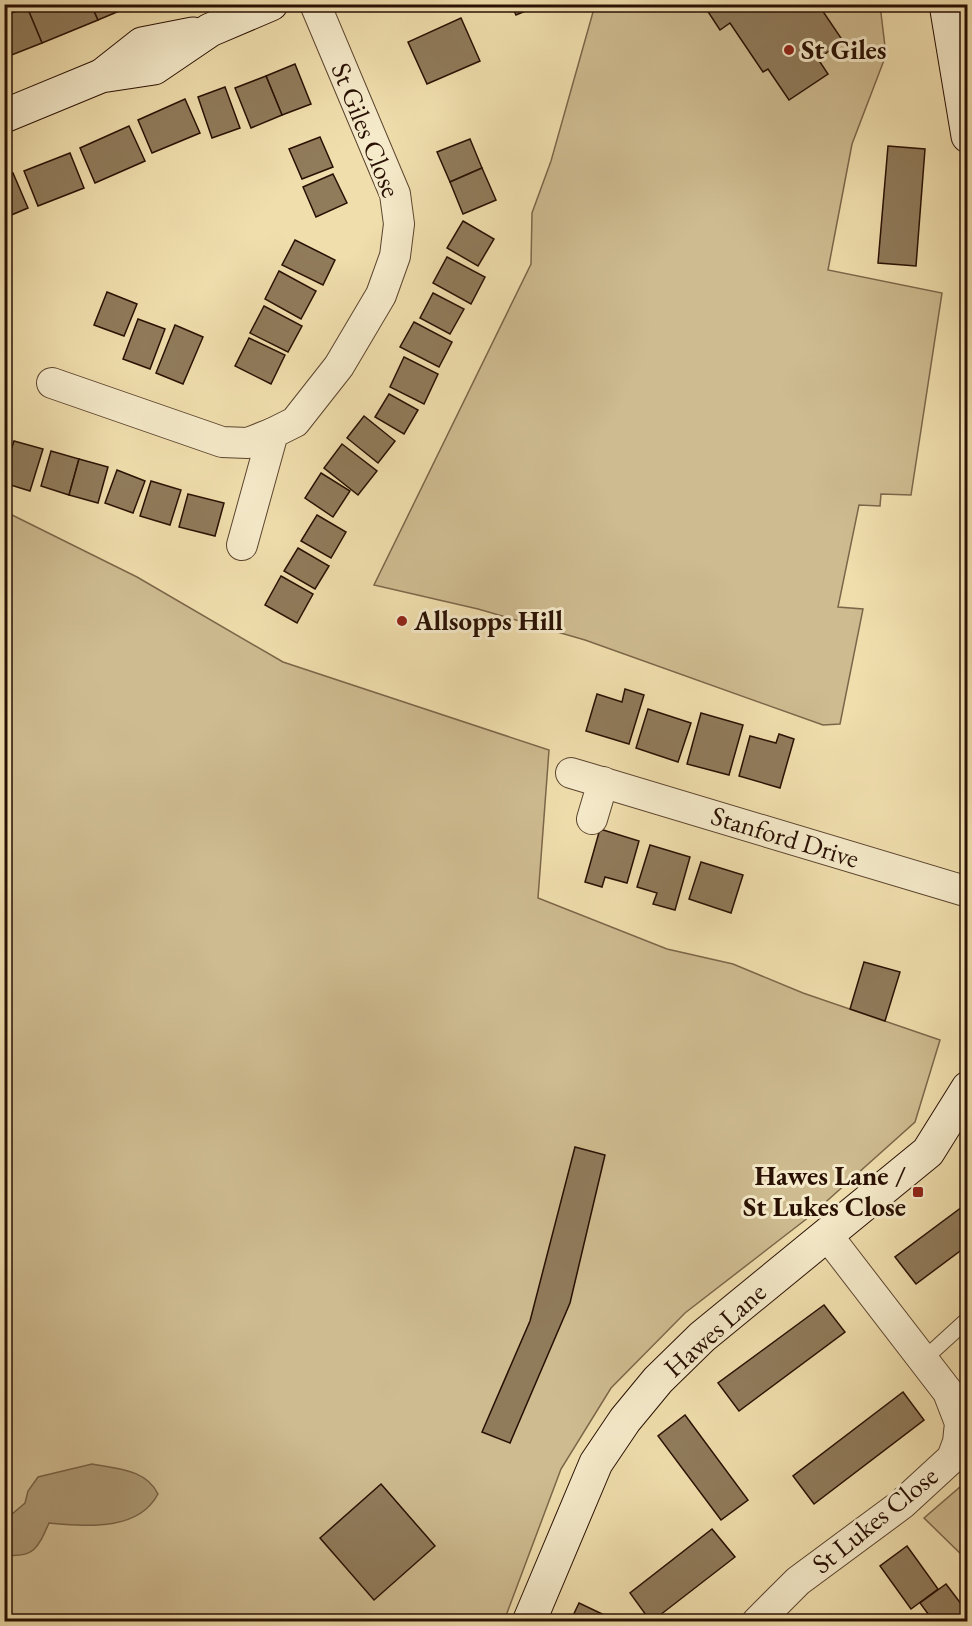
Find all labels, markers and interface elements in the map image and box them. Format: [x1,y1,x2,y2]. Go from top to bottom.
place label: St Giles [801,32,886,67]
marker: St Giles [782,43,796,57]
street label: St Giles Close [324,57,409,202]
place label: Allsopps Hill [413,603,563,638]
marker: Allsopps Hill [395,614,409,628]
street label: Stanford Drive [707,797,863,876]
place label: Hawes Lane / St Lukes Close [743,1158,906,1224]
marker: Hawes Lane / St Lukes Close [911,1185,925,1199]
street label: Hawes Lane [656,1274,773,1385]
street label: St Lukes Close [805,1458,945,1581]

